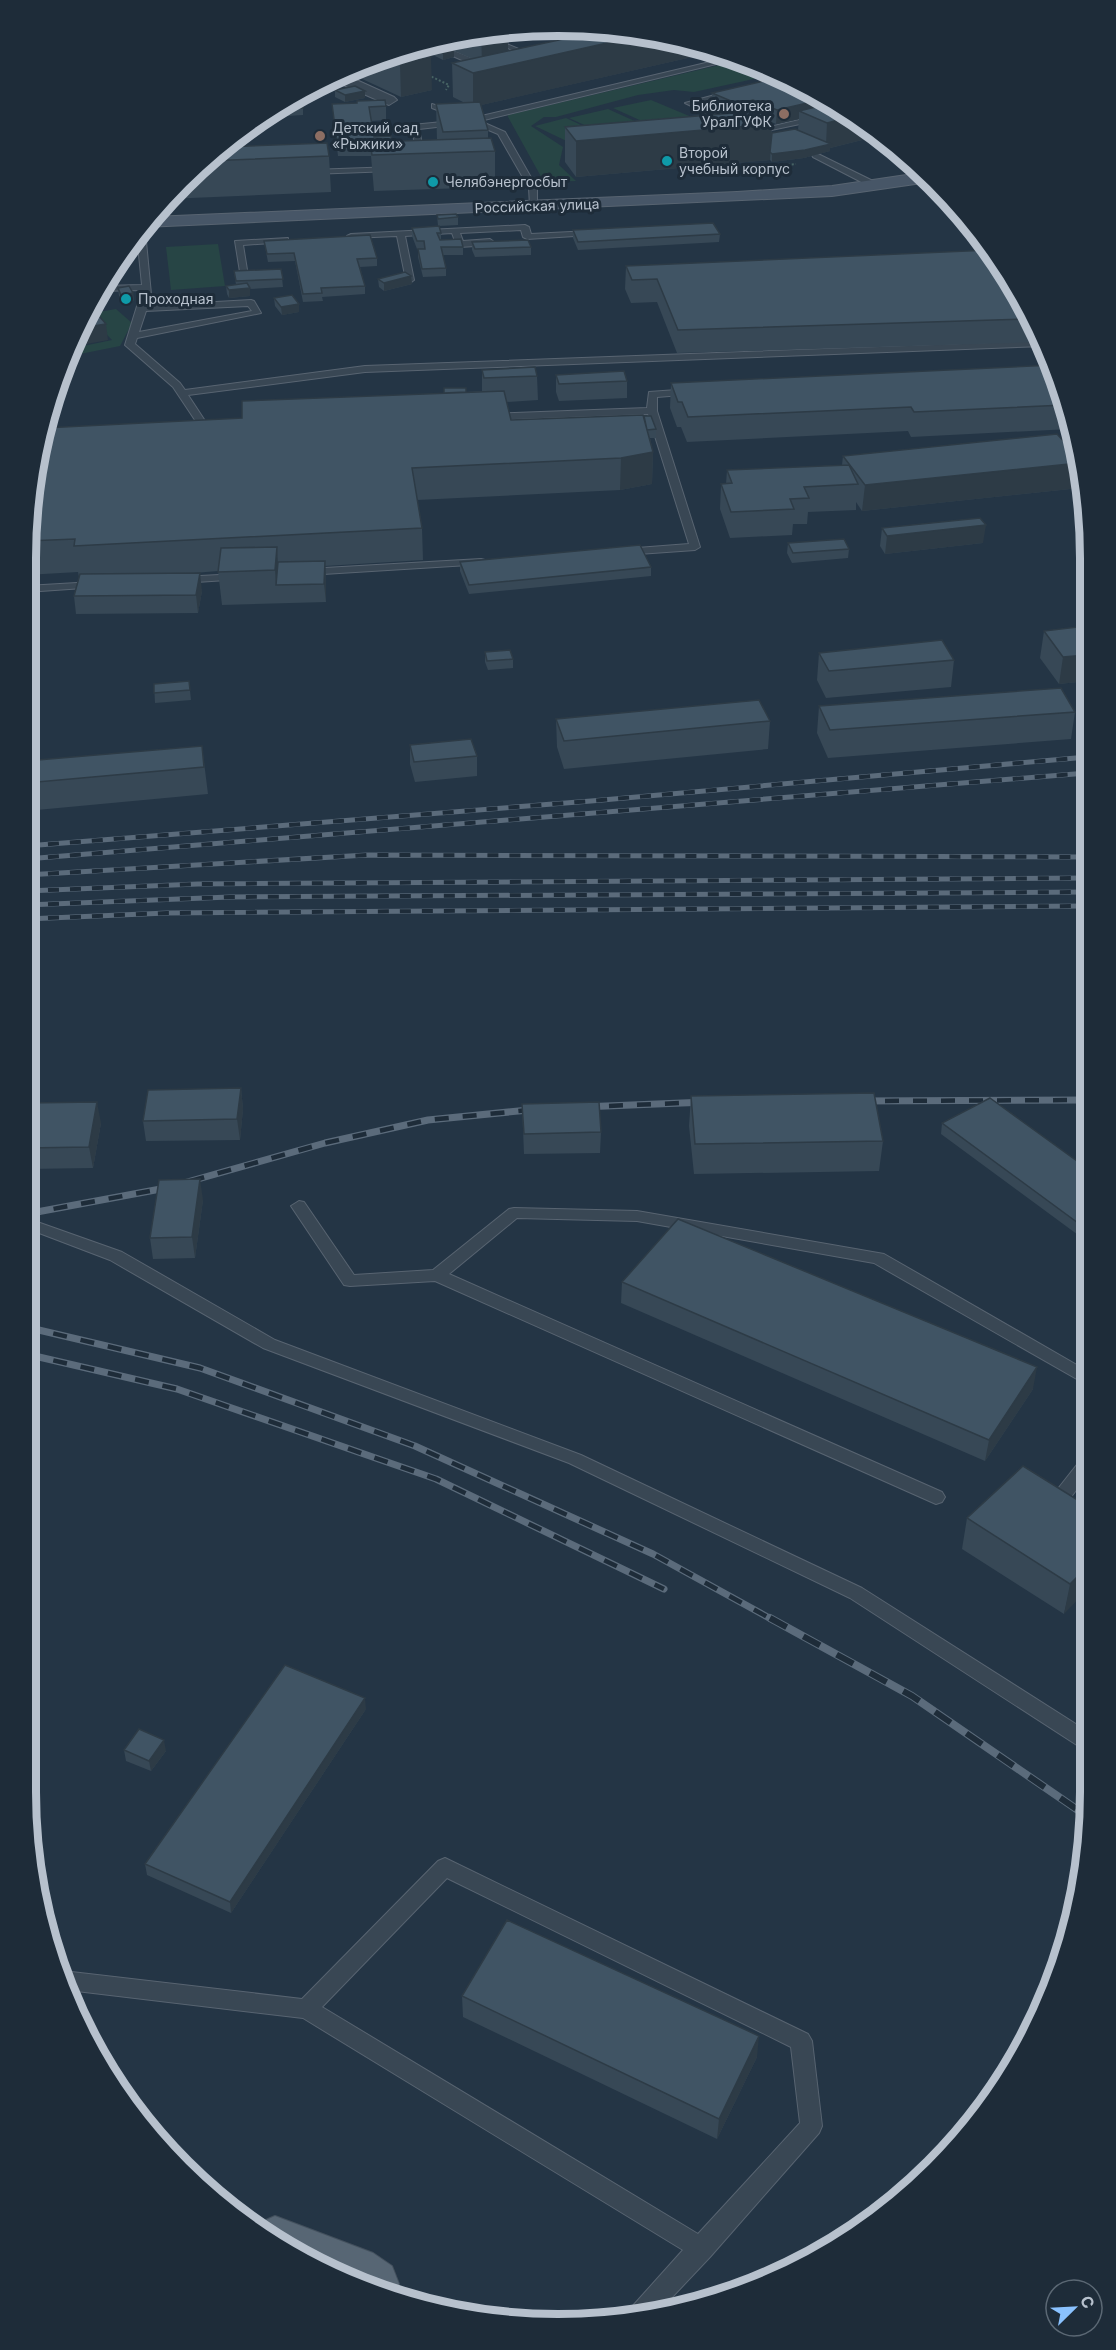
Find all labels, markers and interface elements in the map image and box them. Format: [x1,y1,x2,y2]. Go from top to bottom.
place label: Библиотека УралГУФК [692,97,773,130]
marker: Библиотека УралГУФК [777,107,791,121]
place label: Детский сад «Рыжики» [332,119,419,152]
marker: Детский сад «Рыжики» [313,129,327,143]
place label: Второй учебный корпус [679,144,790,177]
marker: Второй учебный корпус [660,154,674,168]
place label: Челябэнергосбыт [445,173,568,190]
marker: Челябэнергосбыт [426,175,440,189]
street label: Российская улица [474,195,600,216]
place label: Проходная [138,290,213,307]
marker: Проходная [119,292,133,306]
north arrow [1044,2278,1104,2338]
text: С [1076,2292,1099,2312]

